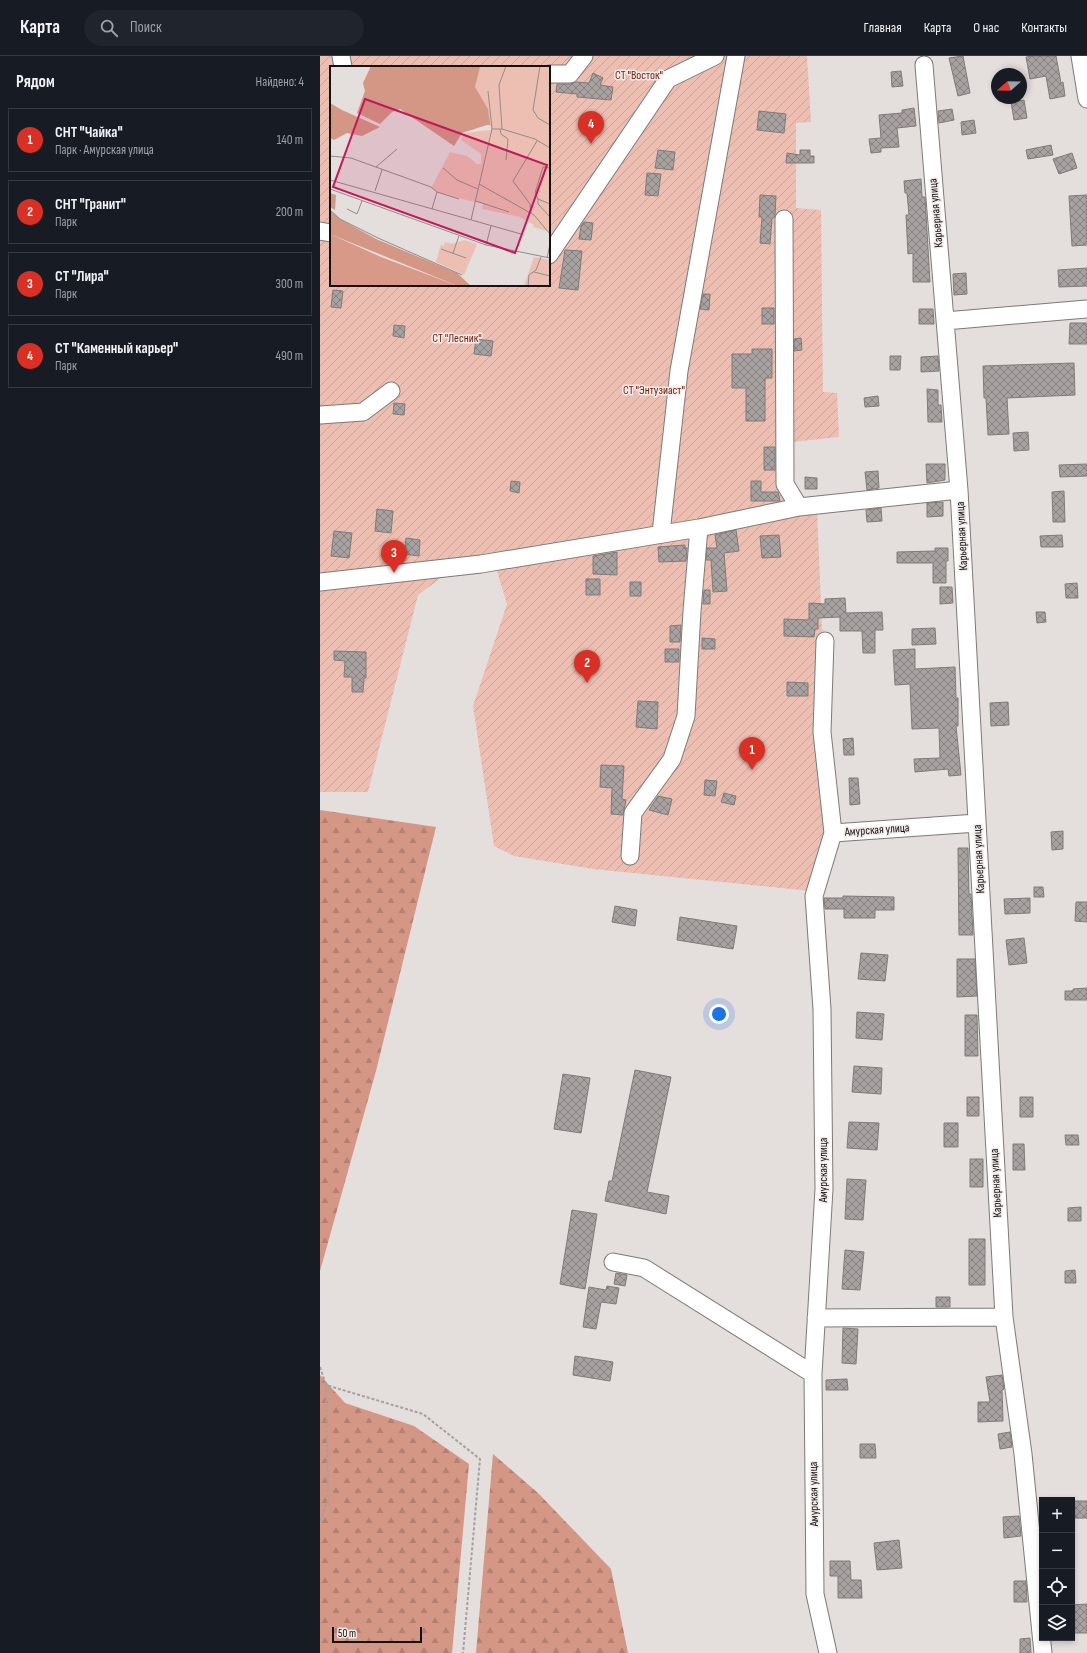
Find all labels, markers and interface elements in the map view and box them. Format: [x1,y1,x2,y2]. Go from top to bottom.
search box [84,10,364,46]
text: Карта [20,16,60,39]
icon: search [98,17,120,39]
text: Поиск [130,18,162,37]
text: Главная [864,19,902,36]
text: Карта [924,19,951,36]
text: О нас [973,19,999,36]
text: Контакты [1021,19,1067,36]
inset map [330,66,550,286]
park label: СТ "Восток" [615,68,663,83]
north arrow [991,68,1027,104]
text: Рядом [16,72,55,92]
text: Найдено: 4 [256,74,304,90]
pin: 4 [578,111,604,144]
text: СНТ "Чайка" [55,123,123,142]
text: 1 [27,132,33,148]
text: 140 m [277,132,303,148]
text: Парк · Амурская улица [55,142,154,158]
street label: Карьерная улица [925,178,946,248]
text: СНТ "Гранит" [55,195,126,214]
text: 2 [27,204,33,220]
text: 200 m [276,204,303,220]
text: Парк [55,214,77,230]
text: СТ "Лира" [55,267,109,286]
text: 3 [27,276,33,292]
text: 300 m [276,276,303,292]
text: Парк [55,286,77,302]
park label: СТ "Лесник" [432,331,482,346]
text: СТ "Каменный карьер" [55,339,178,358]
text: 4 [27,348,33,364]
text: 490 m [276,348,303,364]
text: Парк [55,358,77,374]
park label: СТ "Энтузиаст" [623,383,685,398]
street label: Карьерная улица [953,501,971,571]
pin: 3 [381,540,407,573]
pin: 2 [574,650,600,683]
pin: 1 [739,737,765,770]
street label: Амурская улица [843,820,910,840]
street label: Карьерная улица [970,824,988,894]
your location [709,1004,729,1024]
street label: Амурская улица [816,1137,831,1203]
street label: Карьерная улица [987,1148,1005,1218]
street label: Амурская улица [806,1461,822,1528]
map controls [1039,1497,1075,1641]
button: + [1039,1497,1075,1533]
button: − [1039,1533,1075,1569]
button: locate [1039,1569,1075,1605]
button: layers [1039,1605,1075,1641]
scale bar [332,1625,422,1644]
text: 50 m [338,1627,356,1640]

